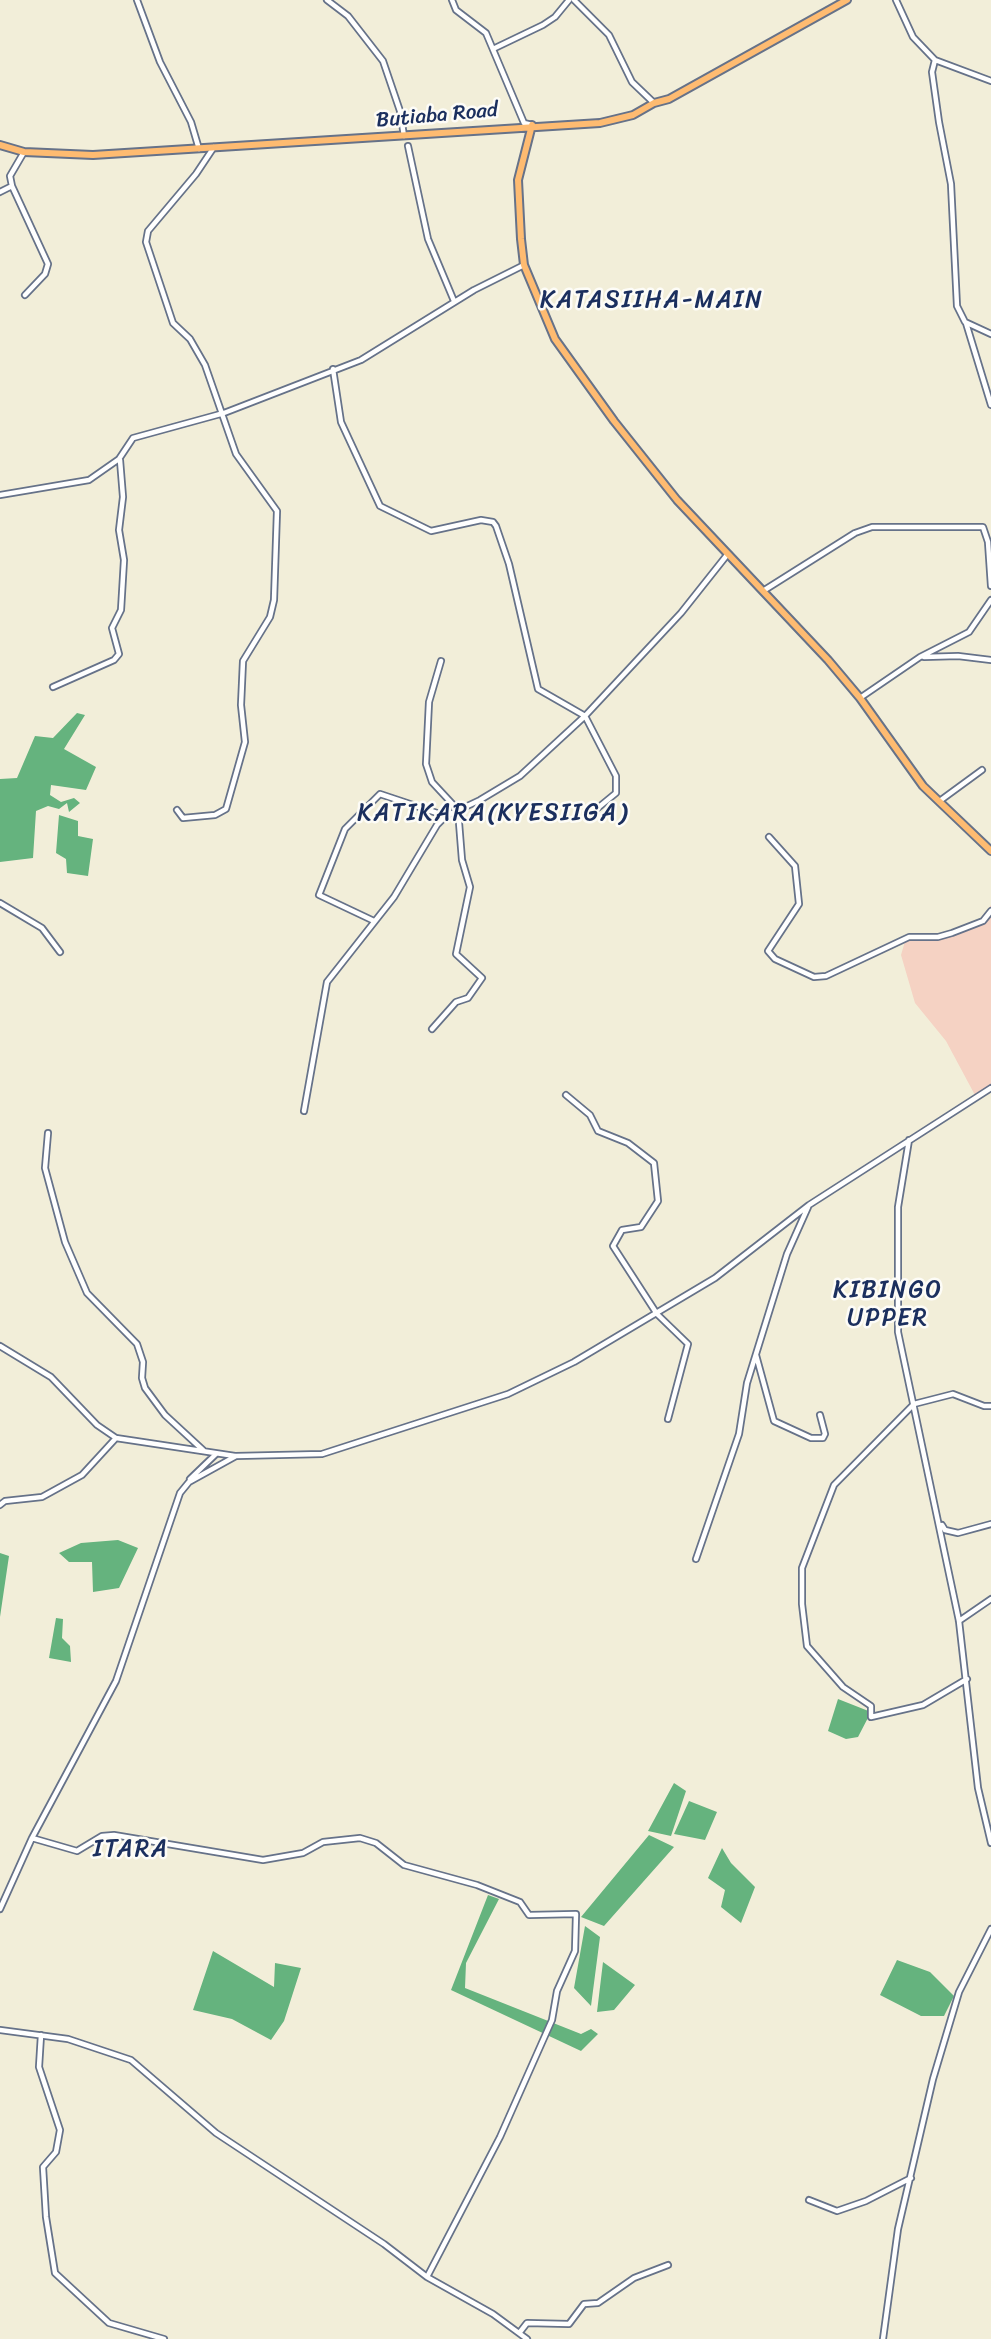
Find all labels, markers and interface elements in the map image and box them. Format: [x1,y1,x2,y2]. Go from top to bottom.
street label: Butiaba Road [375,98,499,134]
district label: KATASIIHA-MAIN [544,287,760,315]
district label: KATIKARA(KYESIIGA) [361,800,625,828]
district label: KIBINGO UPPER [835,1277,941,1333]
district label: ITARA [94,1836,168,1864]

